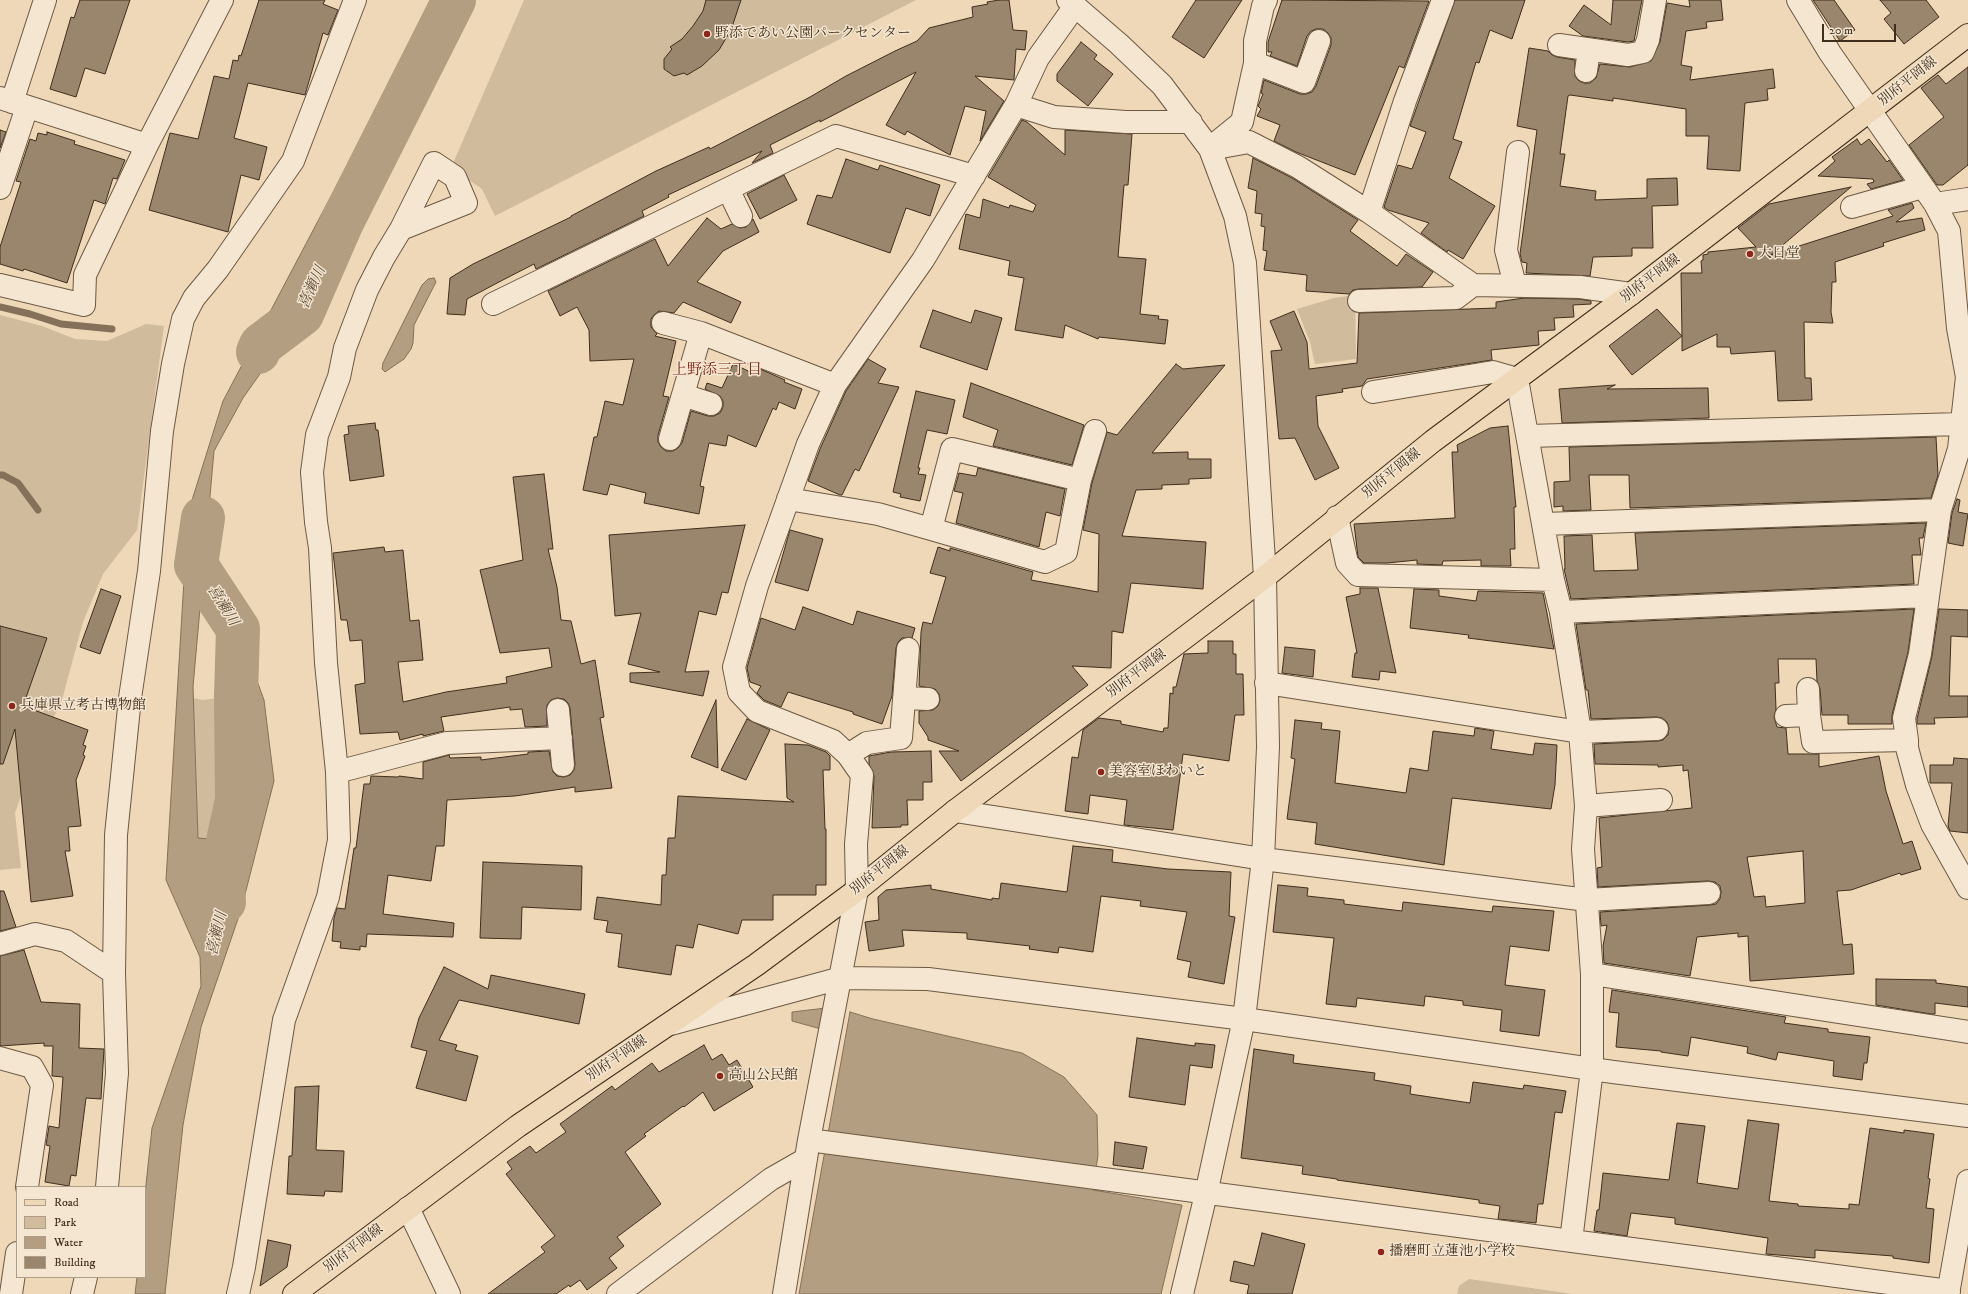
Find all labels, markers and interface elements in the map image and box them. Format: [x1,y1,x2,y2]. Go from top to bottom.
scale bar [1824,16,1898,42]
text: 20 m [1829,23,1853,38]
place label: 野添であい公園パークセンター [715,26,911,42]
marker: 野添であい公園パークセンター [702,29,712,39]
street label: 別府平岡線 [1875,54,1941,110]
place label: 大日堂 [1758,246,1800,262]
marker: 大日堂 [1745,249,1755,259]
street label: 別府平岡線 [1618,251,1684,307]
water label: 喜瀬川 [296,264,330,312]
district label: 上野添三丁目 [672,362,762,380]
street label: 別府平岡線 [1360,445,1424,503]
water label: 喜瀬川 [202,582,242,630]
street label: 別府平岡線 [1104,646,1170,702]
place label: 兵庫県立考古博物館 [20,698,146,714]
marker: 兵庫県立考古博物館 [7,701,17,711]
place label: 美容室ほわいと [1109,764,1207,780]
marker: 美容室ほわいと [1096,767,1106,777]
street label: 別府平岡線 [847,843,913,899]
water label: 喜瀬川 [204,910,232,958]
street label: 別府平岡線 [583,1032,651,1086]
place label: 高山公民館 [728,1068,798,1084]
marker: 高山公民館 [715,1071,725,1081]
legend [16,1186,146,1278]
text: Road [54,1195,79,1210]
text: Park [54,1215,76,1230]
street label: 別府平岡線 [321,1221,387,1277]
text: Water [54,1235,83,1250]
place label: 播磨町立蓮池小学校 [1389,1244,1515,1260]
marker: 播磨町立蓮池小学校 [1376,1247,1386,1257]
text: Building [54,1255,95,1270]

